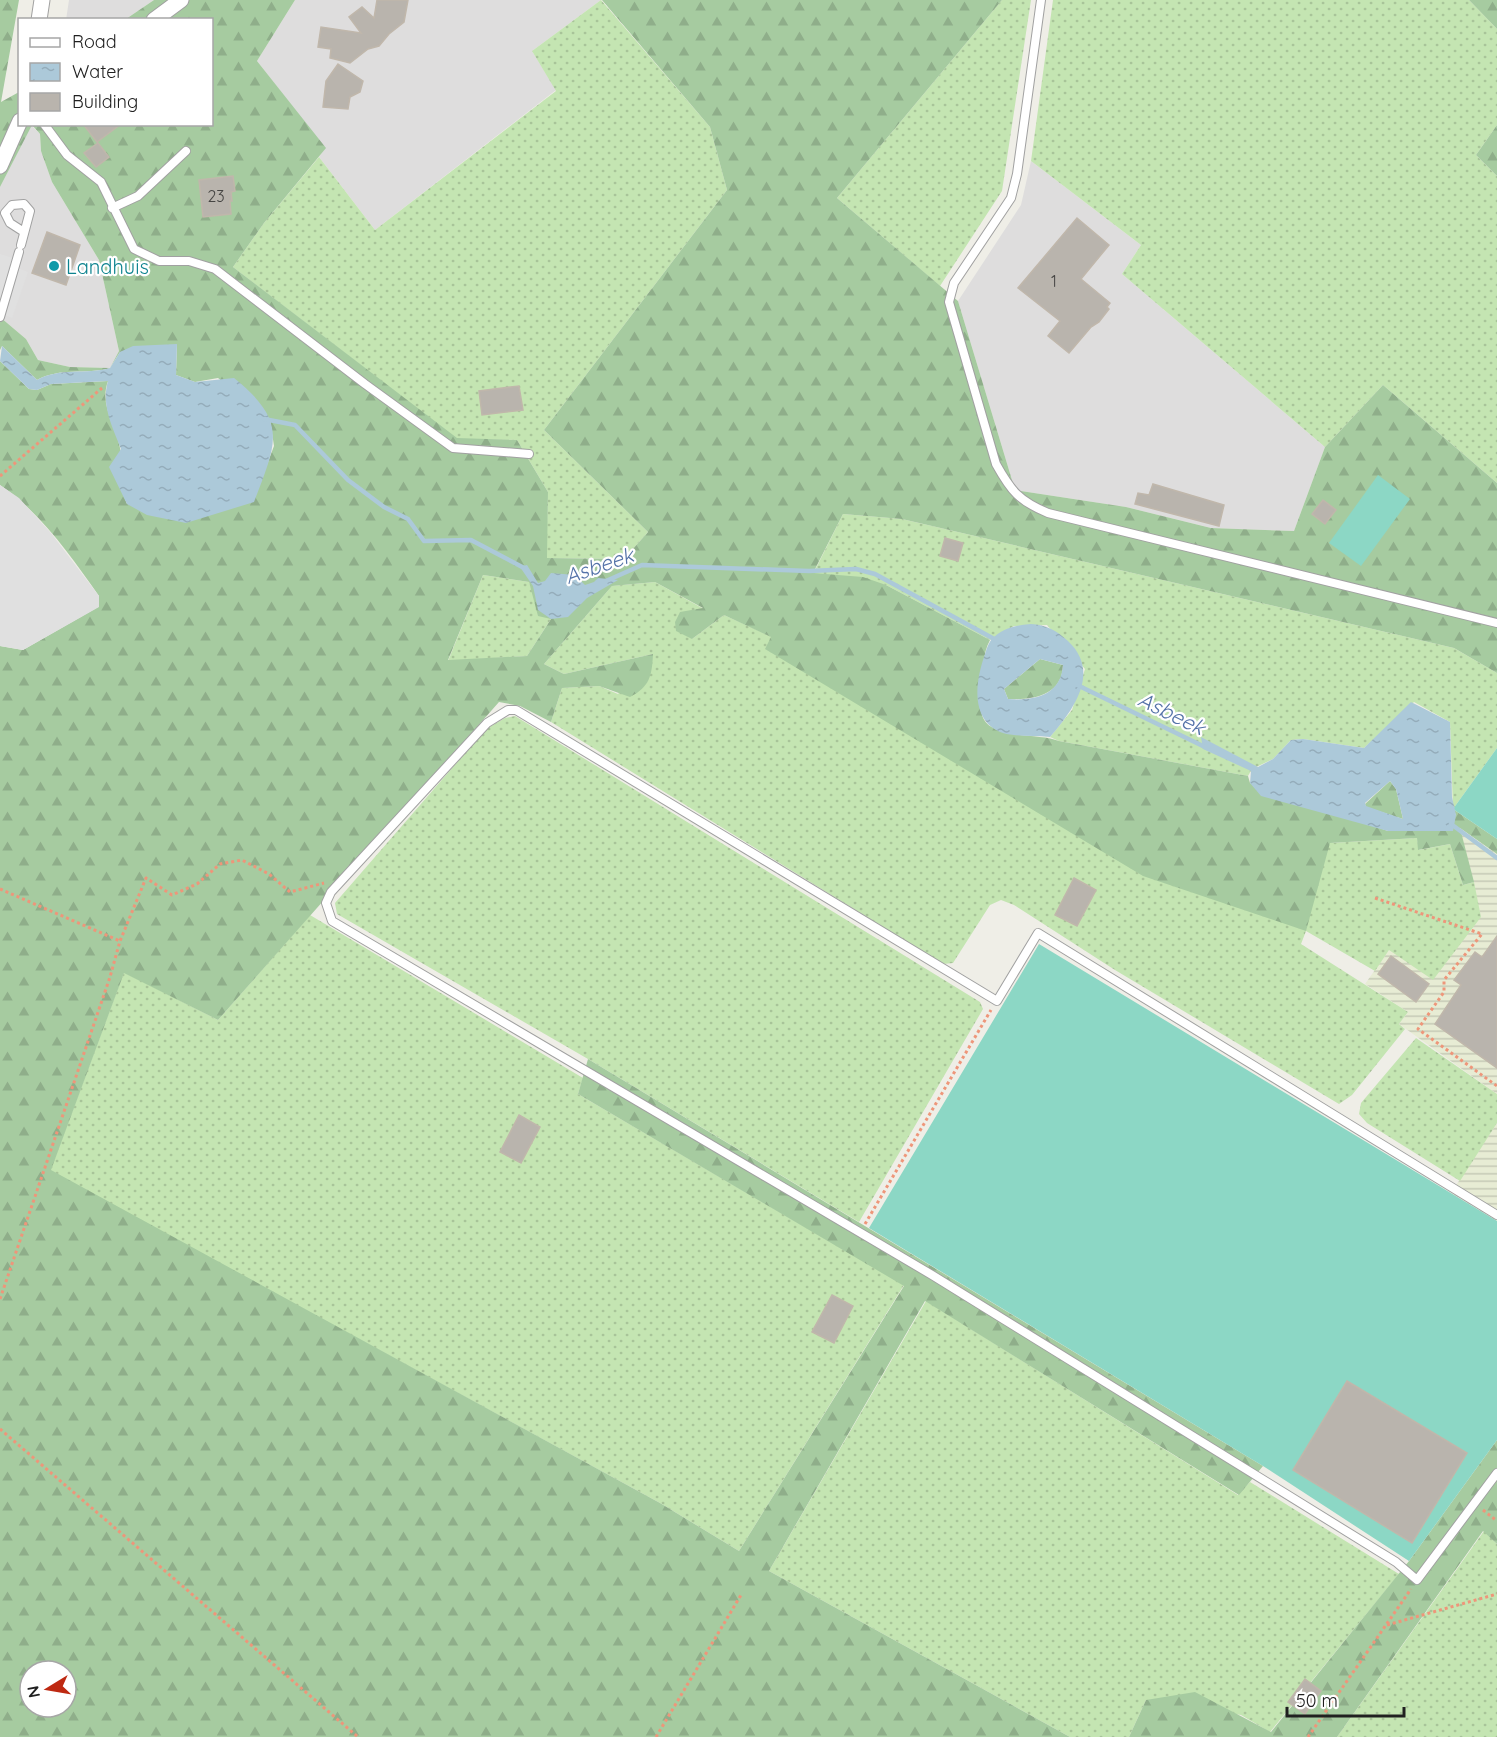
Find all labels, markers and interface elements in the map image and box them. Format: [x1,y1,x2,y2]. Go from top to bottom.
legend [18,18,213,126]
text: Road [72,30,117,53]
text: Water [72,60,123,83]
text: Building [72,90,138,113]
house number: 23 [207,186,225,206]
place label: Landhuis [66,254,149,279]
marker: Landhuis [47,259,61,273]
house number: 1 [1051,271,1057,291]
water label: Asbeek [561,541,639,589]
water label: Asbeek [1134,686,1211,741]
north arrow [18,1659,78,1719]
scale bar [1287,1680,1404,1718]
text: N [22,1684,44,1700]
text: 50 m [1296,1689,1338,1712]

